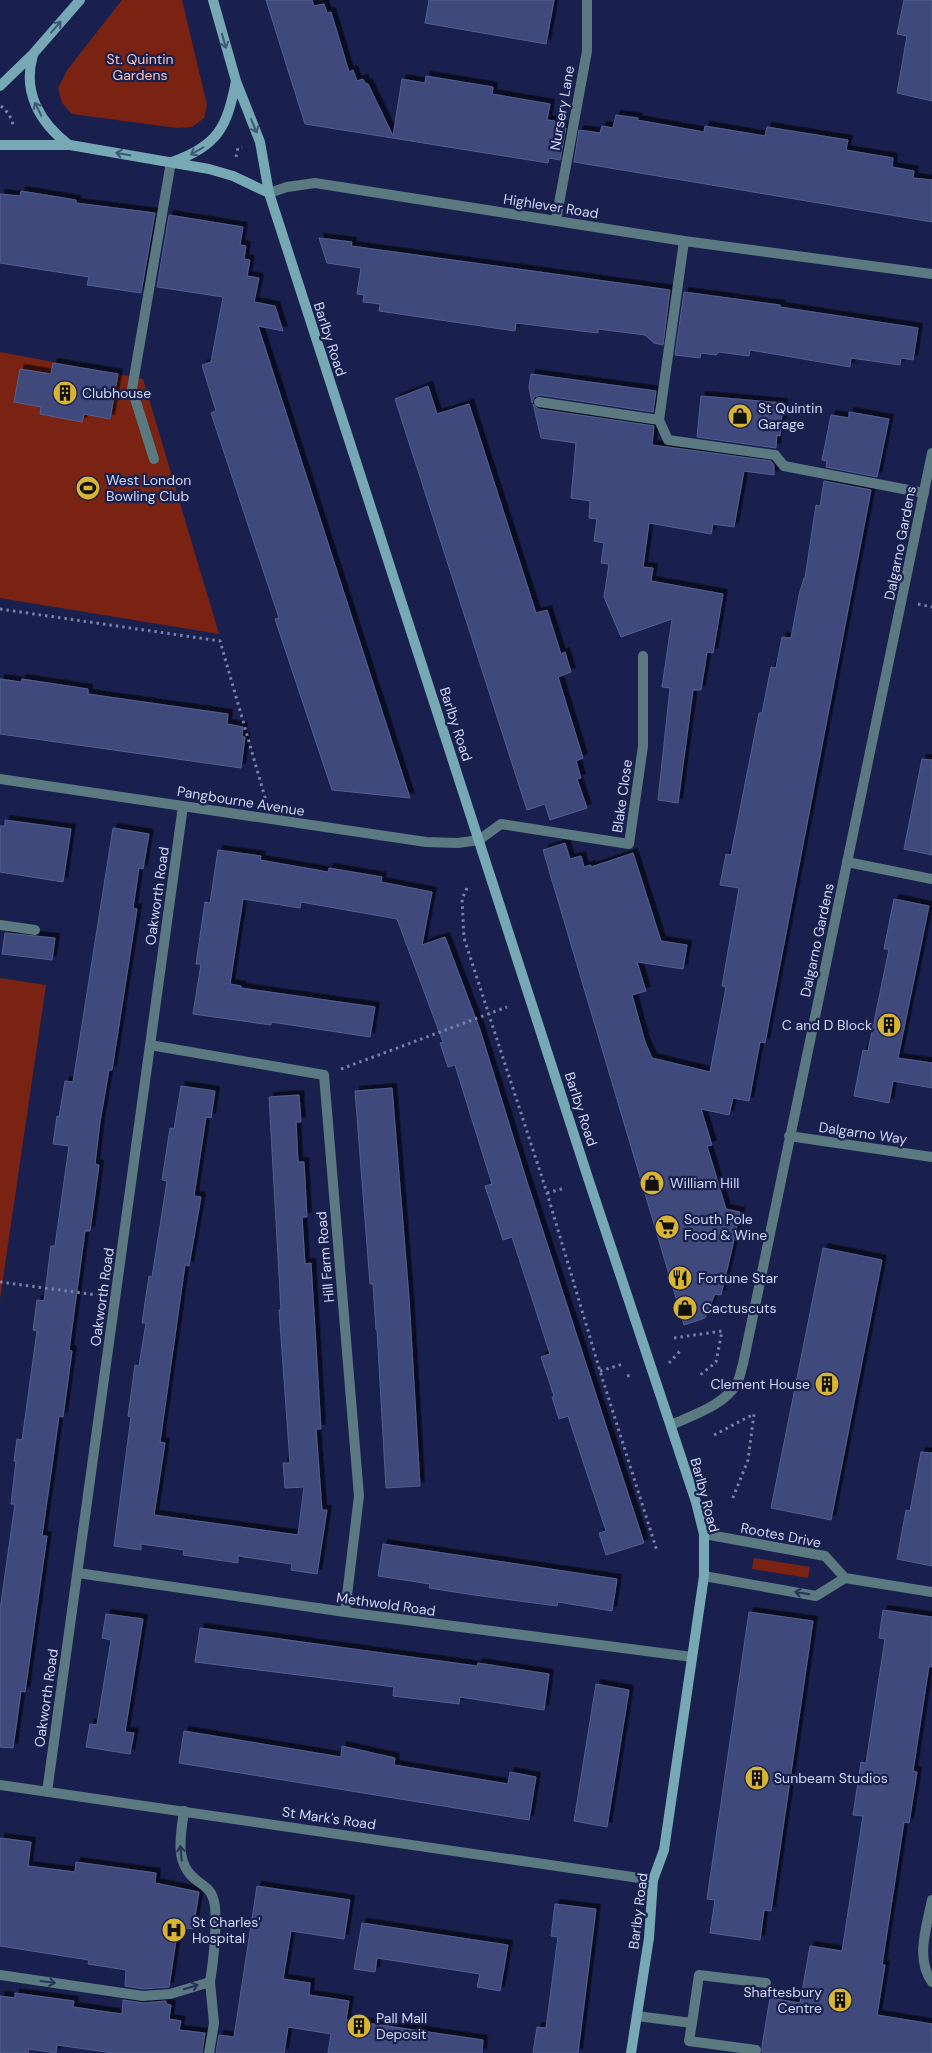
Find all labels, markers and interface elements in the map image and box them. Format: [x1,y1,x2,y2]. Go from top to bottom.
one-way arrow [51,20,62,33]
one-way arrow [220,32,230,48]
park label: St. Quintin Gardens [106,50,174,84]
street label: Nursery Lane [546,64,578,152]
one-way arrow [33,102,43,117]
one-way arrow [250,118,259,133]
one-way arrow [190,147,205,157]
one-way arrow [116,149,132,159]
street label: Highlever Road [502,190,600,222]
street label: Barlby Road [310,300,350,378]
building icon: Clubhouse [52,380,78,406]
place label: Clubhouse [82,384,151,402]
place label: St Quintin Garage [758,399,822,433]
shop icon: St Quintin Garage [727,403,753,429]
place label: West London Bowling Club [106,471,191,505]
sports icon: West London Bowling Club [75,475,101,501]
street label: Dalgarno Gardens [880,484,920,602]
street label: Barlby Road [436,685,476,763]
street label: Blake Close [608,758,636,834]
street label: Pangbourne Avenue [176,782,306,820]
street label: Oakworth Road [141,846,173,946]
street label: Dalgarno Gardens [796,881,838,999]
building icon: C and D Block [876,1012,902,1038]
place label: C and D Block [782,1016,872,1034]
street label: Barlby Road [561,1070,601,1148]
street label: Dalgarno Way [818,1118,909,1148]
shop icon: William Hill [639,1170,665,1196]
place label: William Hill [670,1174,739,1192]
place label: South Pole Food & Wine [684,1210,767,1244]
street label: Hill Farm Road [312,1211,338,1303]
supermarket icon: South Pole Food & Wine [654,1214,680,1240]
street label: Oakworth Road [86,1247,118,1347]
restaurant icon: Fortune Star [667,1265,693,1291]
place label: Fortune Star [698,1269,778,1287]
shop icon: Cactuscuts [672,1295,698,1321]
place label: Cactuscuts [702,1299,777,1317]
building icon: Clement House [814,1371,840,1397]
place label: Clement House [710,1375,810,1393]
street label: Barlby Road [686,1456,724,1534]
street label: Rootes Drive [739,1518,823,1552]
street label: Methwold Road [335,1588,437,1620]
one-way arrow [794,1588,810,1598]
street label: Oakworth Road [30,1648,62,1748]
building icon: Sunbeam Studios [744,1765,770,1791]
place label: Sunbeam Studios [774,1769,888,1787]
street label: St Mark's Road [281,1803,377,1833]
one-way arrow [177,1845,186,1861]
street label: Barlby Road [624,1872,652,1950]
place label: St Charles' Hospital [192,1913,261,1947]
hospital icon: St Charles' Hospital [161,1917,187,1943]
one-way arrow [40,1977,56,1987]
one-way arrow [182,1982,198,1992]
place label: Shaftesbury Centre [743,1983,822,2017]
building icon: Shaftesbury Centre [827,1987,853,2013]
place label: Pall Mall Deposit [376,2009,427,2043]
building icon: Pall Mall Deposit [346,2013,372,2039]

